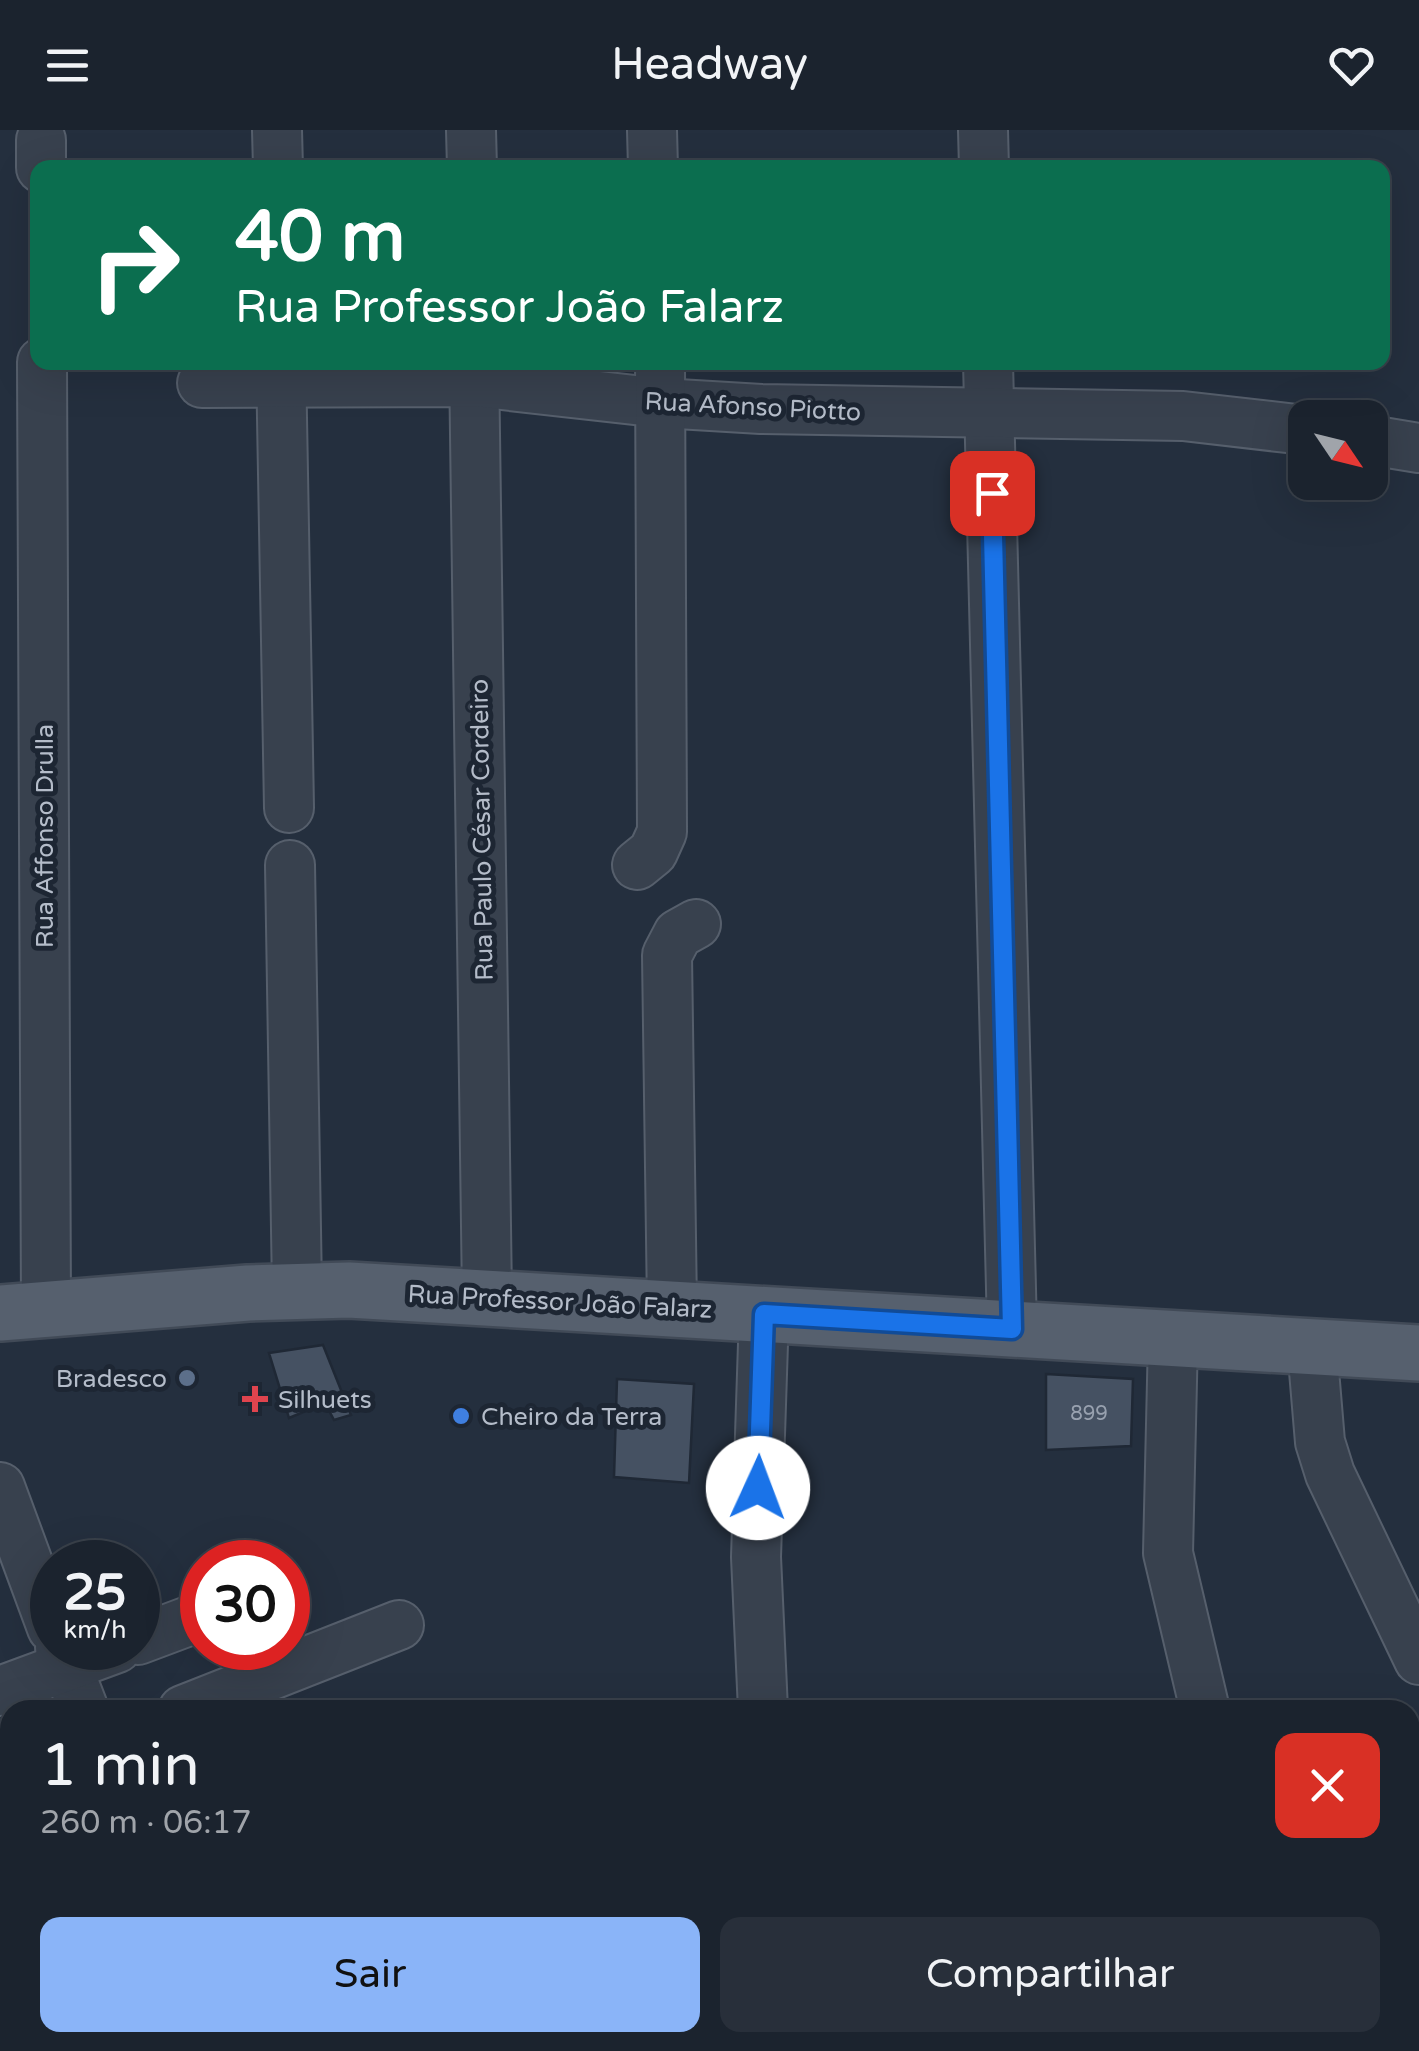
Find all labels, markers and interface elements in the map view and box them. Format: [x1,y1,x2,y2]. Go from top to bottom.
icon: menu [40,38,95,93]
text: Headway [611,38,808,92]
icon: heart [1324,38,1379,93]
text: 40 m [235,196,405,280]
icon: right [70,200,200,330]
text: Rua Professor João Falarz [235,281,784,335]
street label: Rua Afonso Piotto [644,386,862,428]
north arrow [1288,400,1388,500]
map controls [1288,400,1388,500]
pin [950,451,1035,536]
icon: arrive [965,466,1020,521]
street label: Rua Paulo César Cordeiro [464,679,500,981]
street label: Rua Affonso Drulla [30,724,60,948]
street label: Rua Professor João Falarz [407,1279,713,1325]
place label: Bradesco [56,1364,167,1394]
marker: Bradesco [176,1367,198,1389]
place label: Silhuets [278,1385,372,1415]
marker: Silhuets [242,1386,268,1412]
place label: Cheiro da Terra [481,1402,662,1432]
house number: 899 [1070,1402,1108,1426]
marker: Cheiro da Terra [450,1405,472,1427]
position arrow [706,1436,810,1540]
speed limit sign: 30 [180,1540,310,1670]
text: 25 [64,1563,126,1623]
text: km/h [64,1615,126,1645]
text: 1 min [40,1730,200,1802]
button: close [1275,1733,1380,1838]
text: 260 m · 06:17 [40,1804,252,1842]
button: Sair [40,1917,700,2032]
button: Compartilhar [720,1917,1380,2032]

